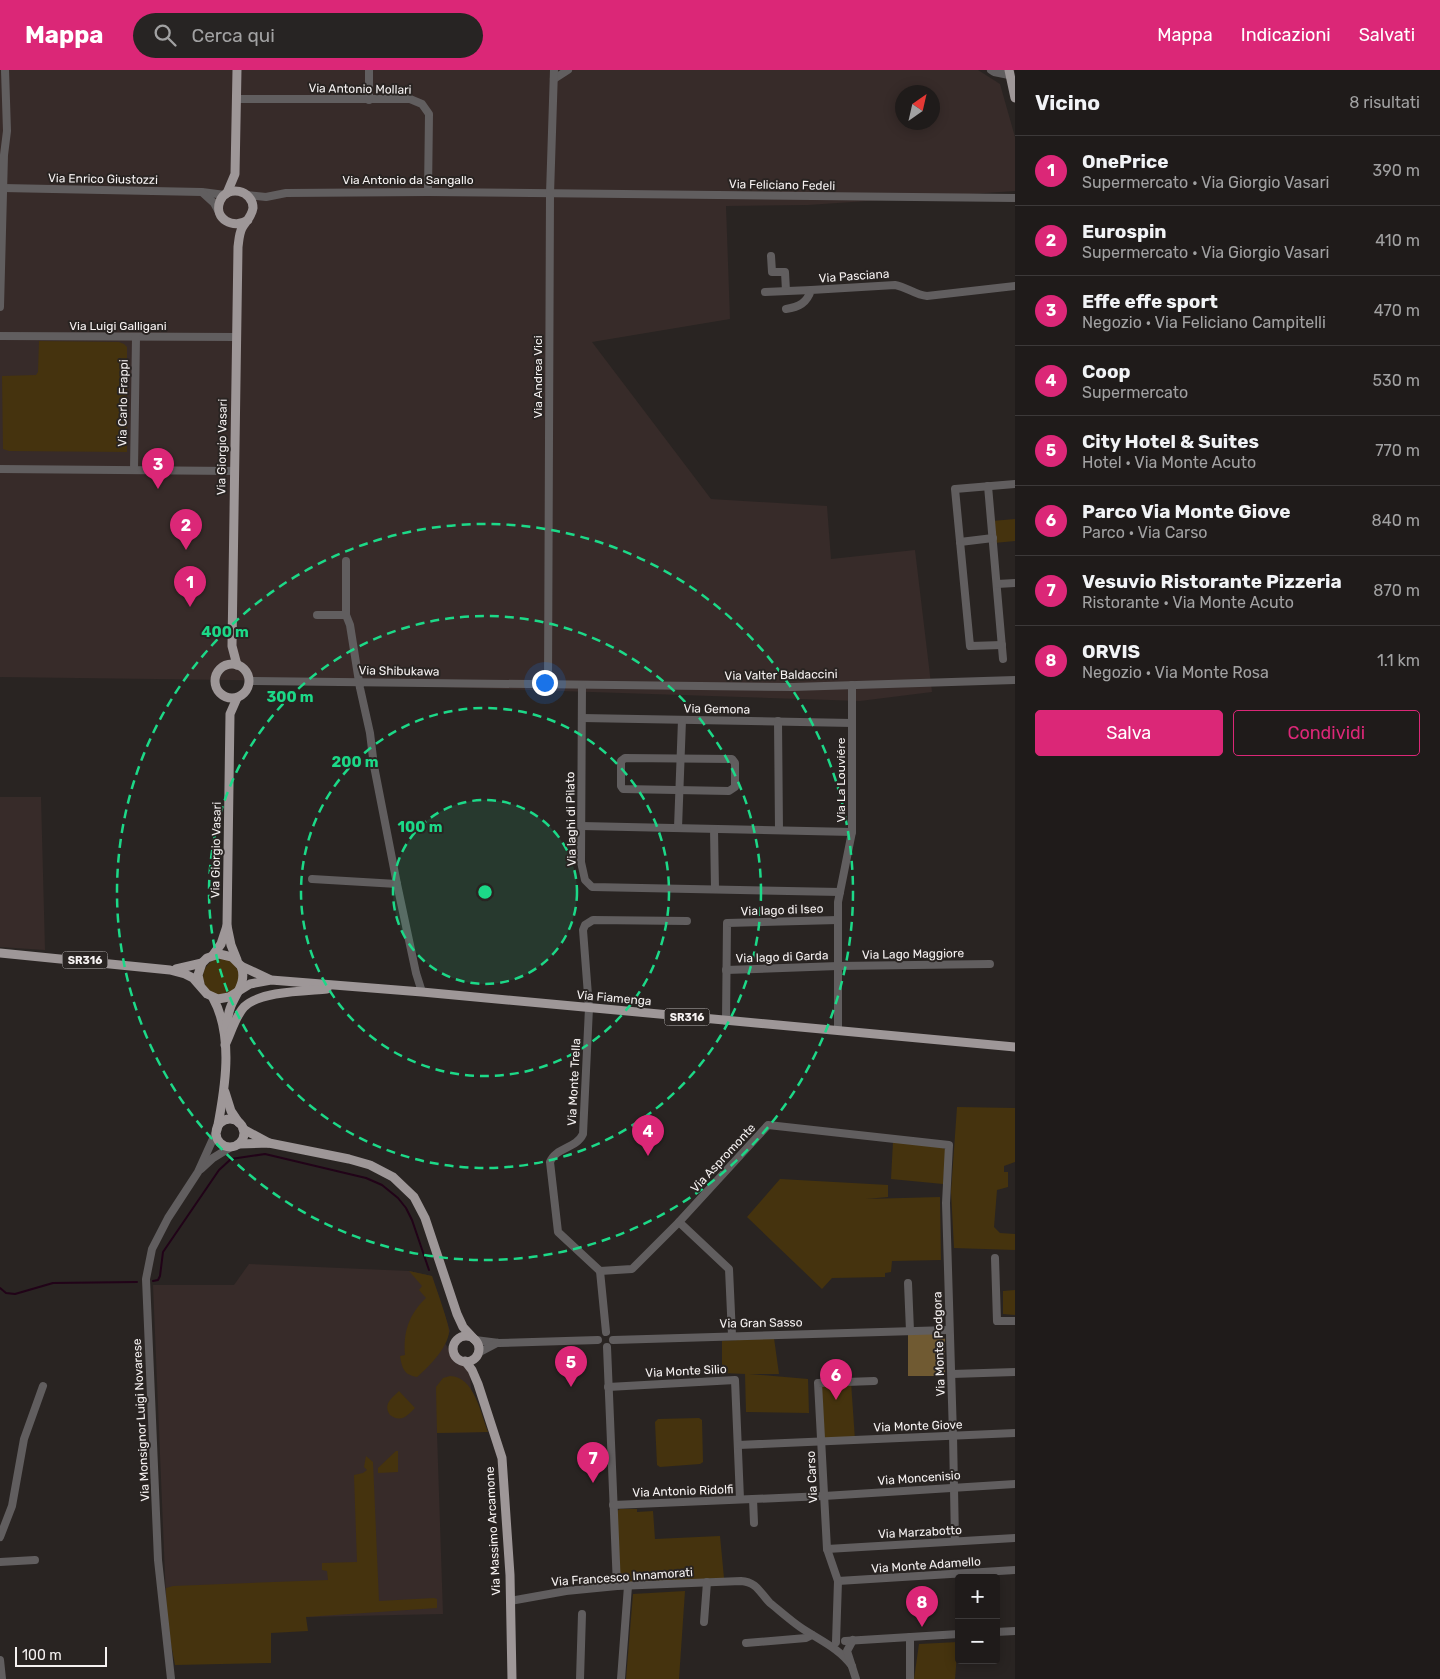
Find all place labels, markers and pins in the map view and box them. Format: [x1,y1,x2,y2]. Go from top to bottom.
pin: 3 [142,448,174,489]
pin: 2 [170,509,202,550]
pin: 1 [174,566,206,607]
centre of rings [476,883,494,901]
pin: 4 [632,1115,664,1156]
pin: 5 [555,1346,587,1387]
pin: 6 [820,1359,852,1400]
pin: 7 [577,1442,609,1483]
pin: 8 [906,1586,938,1627]

